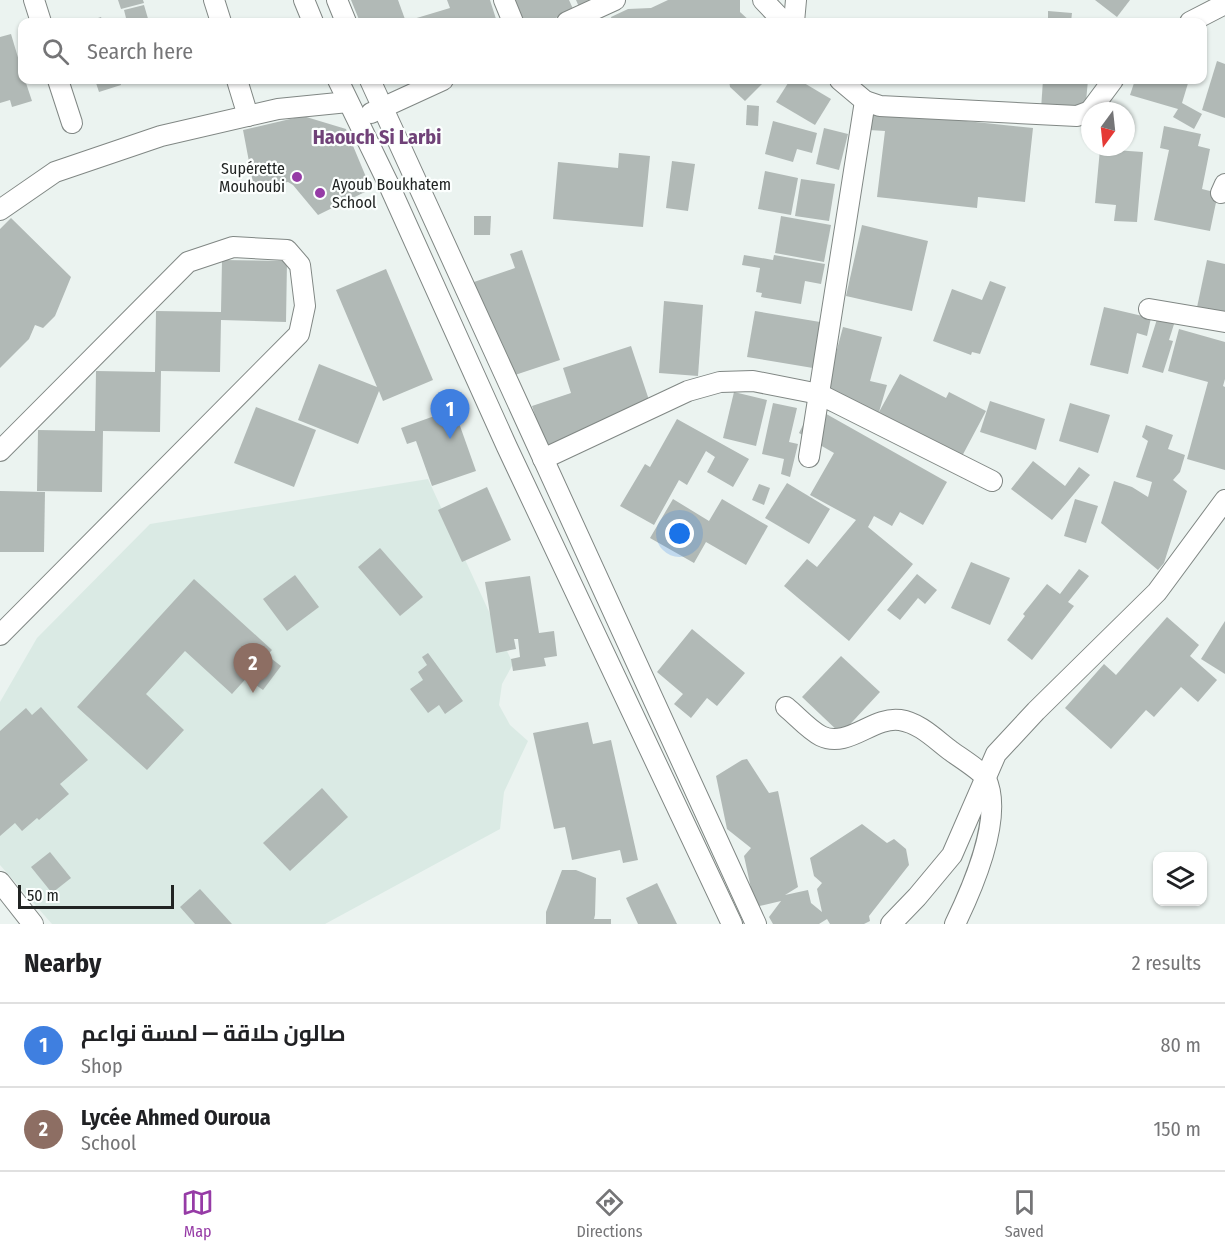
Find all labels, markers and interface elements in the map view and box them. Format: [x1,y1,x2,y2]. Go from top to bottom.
search box [18,18,1207,84]
icon: search [39,35,72,68]
text: Search here [87,38,193,65]
north arrow [1081,102,1135,156]
district label: Haouch Si Larbi [313,125,441,149]
place label: Supérette Mouhoubi [219,159,285,196]
marker: Supérette Mouhoubi [290,170,304,184]
place label: Ayoub Boukhatem School [332,175,451,212]
marker: Ayoub Boukhatem School [313,186,327,200]
pin: 1 [430,390,470,439]
your location [665,519,694,548]
pin: 2 [234,644,272,693]
map controls [1153,852,1207,906]
button: layers [1153,852,1207,906]
scale bar [18,882,174,910]
text: 50 m [27,886,59,905]
text: Nearby [24,948,101,979]
text: 2 results [1132,951,1201,975]
text: صالون حلاقة — لمسة نواعم [81,1020,346,1047]
text: 1 [39,1033,48,1057]
text: 80 m [1161,1033,1201,1057]
text: Shop [81,1054,123,1078]
text: Lycée Ahmed Ouroua [81,1104,271,1131]
text: 2 [39,1117,48,1141]
text: 150 m [1154,1117,1201,1141]
text: School [81,1131,136,1155]
tab: Map [181,1186,214,1241]
tab: Directions [576,1186,643,1241]
tab: Saved [1005,1186,1044,1241]

